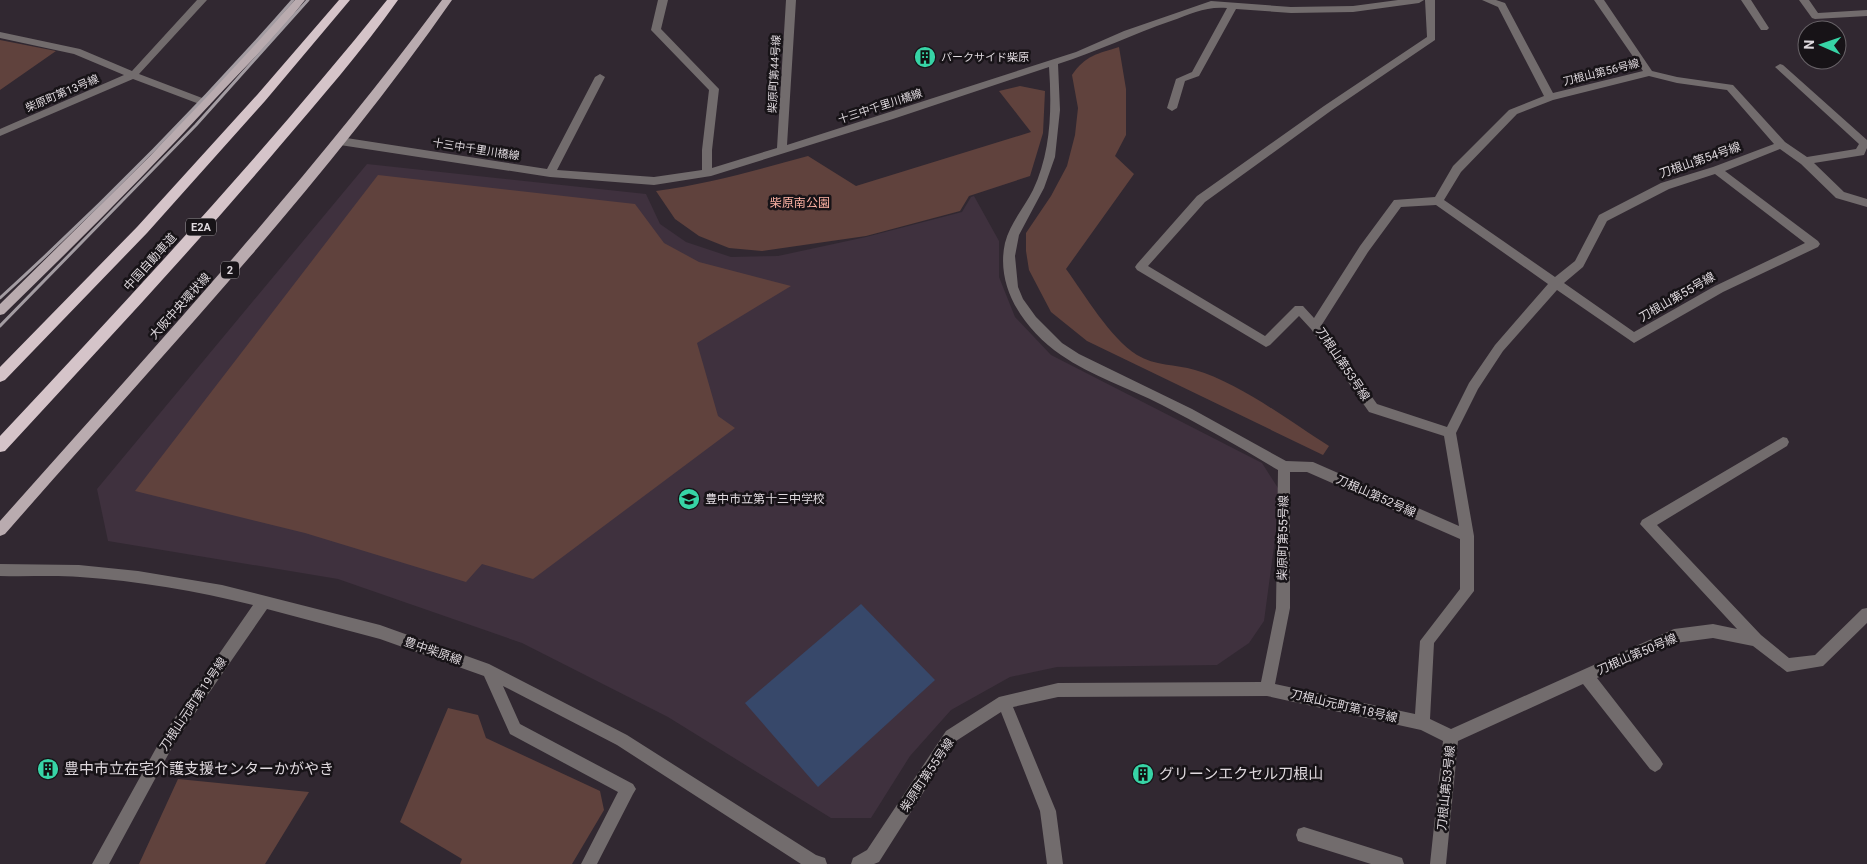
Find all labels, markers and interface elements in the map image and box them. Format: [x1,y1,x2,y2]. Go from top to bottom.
north arrow [1797,20,1847,70]
street label: 柴原町第44号線 [766,35,783,114]
text: N [1801,39,1817,50]
building icon: パークサイド柴原 [913,45,937,69]
place label: パークサイド柴原 [941,51,1029,64]
street label: 刀根山第56号線 [1562,57,1641,88]
street label: 柴原町第13号線 [24,72,101,115]
street label: 十三中千里川橋線 [836,87,924,126]
street label: 十三中千里川橋線 [431,136,520,163]
street label: 刀根山第54号線 [1657,139,1743,181]
park label: 柴原南公園 [770,196,830,210]
road number: E2A [186,218,216,236]
street label: 中国自動車道 [121,231,179,293]
road number: 2 [221,262,239,278]
street label: 大阪中央環状線 [147,270,213,342]
street label: 刀根山第55号線 [1636,270,1718,324]
street label: 刀根山第53号線 [1313,325,1373,403]
street label: 刀根山第52号線 [1334,472,1418,520]
school or university icon: 豊中市立第十三中学校 [677,487,701,511]
place label: 豊中市立第十三中学校 [705,492,825,506]
street label: 柴原町第55号線 [1275,495,1291,581]
street label: 刀根山第50号線 [1595,631,1679,677]
street label: 豊中柴原線 [402,635,464,667]
street label: 刀根山元町第19号線 [157,655,229,753]
street label: 刀根山元町第18号線 [1289,687,1399,725]
street label: 柴原町第55号線 [897,736,957,814]
street label: 刀根山第53号線 [1435,745,1457,831]
building icon: 豊中市立在宅介護支援センターかがやき [36,757,60,781]
place label: 豊中市立在宅介護支援センターかがやき [64,760,334,778]
building icon: グリーンエクセル刀根山 [1131,762,1155,786]
place label: グリーンエクセル刀根山 [1159,765,1323,783]

